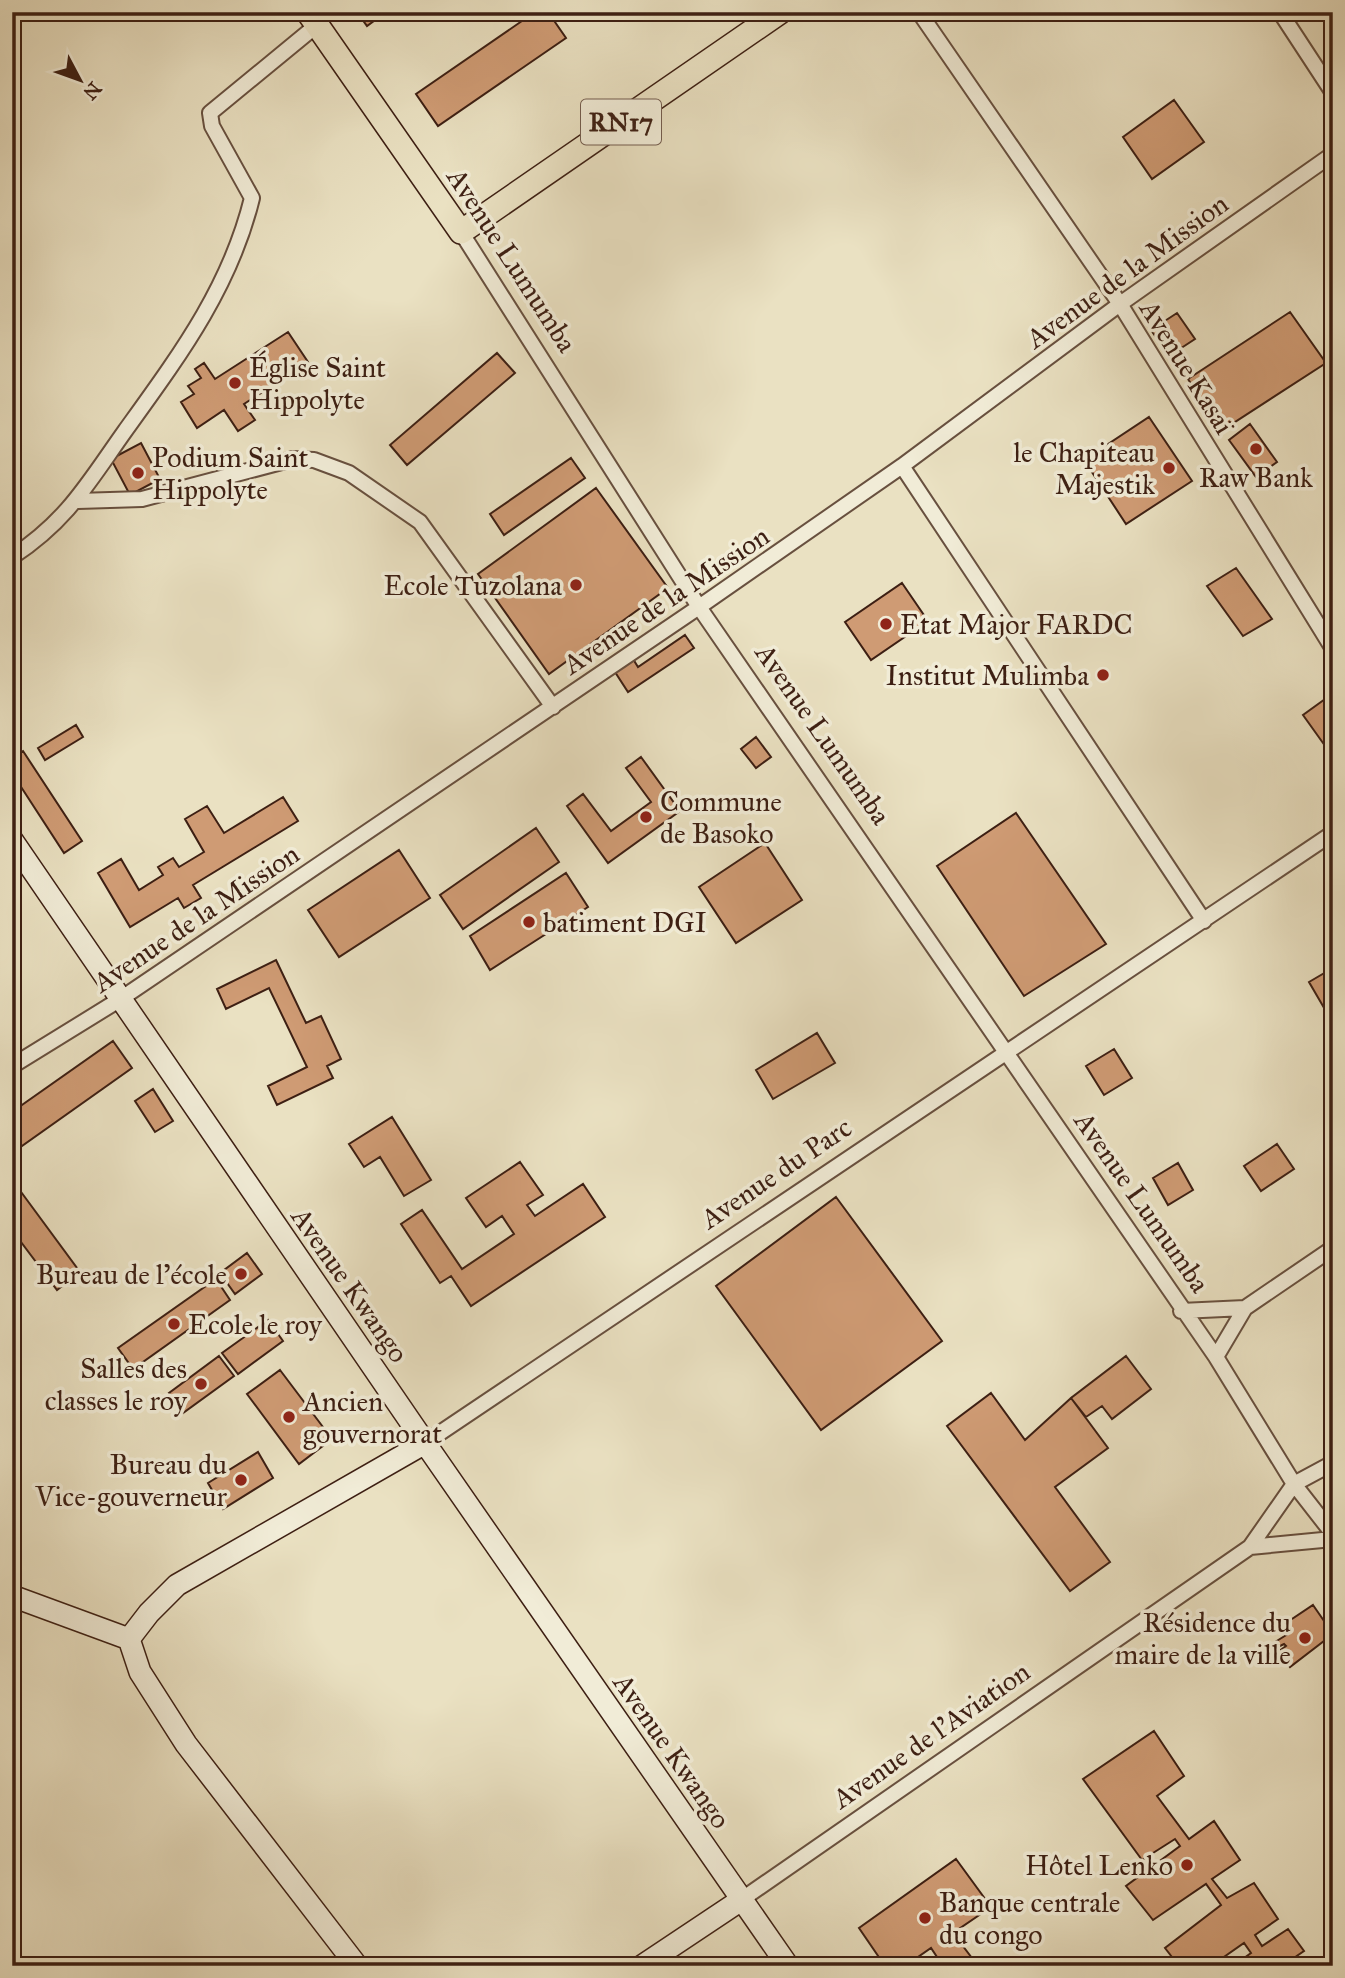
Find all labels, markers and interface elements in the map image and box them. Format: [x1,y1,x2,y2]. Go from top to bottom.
north arrow [46,46,116,116]
text: N [78,77,106,104]
road number: RN17 [581,99,661,144]
street label: Avenue Lumumba [439,160,585,359]
street label: Avenue de la Mission [1018,186,1235,357]
street label: Avenue Kasaï [1131,293,1243,442]
place label: Église Saint Hippolyte [249,350,386,417]
marker: Église Saint Hippolyte [227,375,243,391]
place label: le Chapiteau Majestik [1013,435,1155,502]
place label: Podium Saint Hippolyte [152,440,308,507]
marker: Raw Bank [1248,441,1264,457]
marker: le Chapiteau Majestik [1161,460,1177,476]
place label: Raw Bank [1199,460,1313,495]
marker: Podium Saint Hippolyte [130,465,146,481]
street label: Avenue de la Mission [555,518,776,683]
place label: Ecole Tuzolana [384,568,562,603]
marker: Ecole Tuzolana [568,577,584,593]
place label: Etat Major FARDC [900,607,1133,642]
marker: Etat Major FARDC [878,616,894,632]
street label: Avenue Lumumba [747,636,898,831]
place label: Institut Mulimba [886,658,1089,693]
marker: Institut Mulimba [1095,667,1111,683]
place label: Commune de Basoko [660,784,782,851]
marker: Commune de Basoko [638,809,654,825]
street label: Avenue de la Mission [85,836,306,1001]
place label: batiment DGI [543,905,707,940]
marker: batiment DGI [521,914,537,930]
street label: Avenue Lumumba [1066,1104,1217,1299]
street label: Avenue du Parc [693,1110,858,1237]
street label: Avenue Kwango [283,1200,416,1369]
place label: Bureau de l'école [36,1257,227,1292]
marker: Bureau de l'école [233,1266,249,1282]
place label: Ecole le roy [188,1307,323,1342]
marker: Ecole le roy [166,1316,182,1332]
place label: Salles des classes le roy [45,1351,188,1418]
marker: Salles des classes le roy [193,1376,209,1392]
place label: Ancien gouvernorat [302,1384,442,1451]
marker: Ancien gouvernorat [281,1409,297,1425]
place label: Bureau du Vice-gouverneur [34,1447,227,1514]
marker: Bureau du Vice-gouverneur [233,1472,249,1488]
place label: Résidence du maire de la ville [1115,1605,1291,1672]
marker: Résidence du maire de la ville [1297,1630,1313,1646]
street label: Avenue de l'Aviation [825,1654,1036,1817]
street label: Avenue Kwango [605,1666,738,1835]
place label: Hôtel Lenko [1025,1848,1173,1883]
marker: Hôtel Lenko [1179,1857,1195,1873]
place label: Banque centrale du congo [939,1885,1120,1952]
marker: Banque centrale du congo [917,1910,933,1926]

